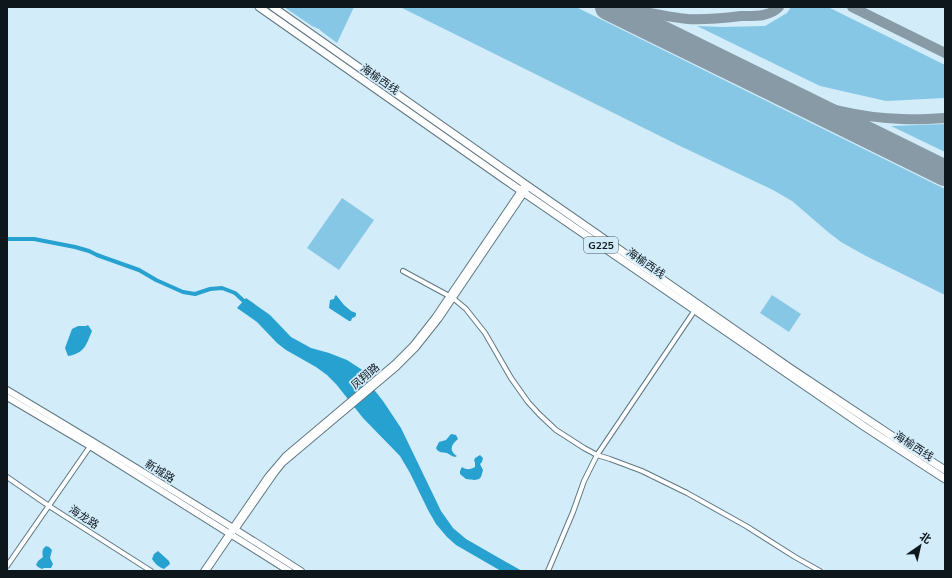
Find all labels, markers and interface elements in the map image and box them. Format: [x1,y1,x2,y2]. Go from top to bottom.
street label: 海榆西线 [358,61,402,97]
road number: G225 [584,237,618,253]
street label: 海榆西线 [624,245,668,281]
street label: 凤翔路 [348,360,382,392]
street label: 海榆西线 [892,428,936,464]
street label: 新城路 [142,456,178,486]
street label: 海龙路 [66,502,102,532]
north arrow [900,526,940,566]
text: 北 [917,529,934,547]

